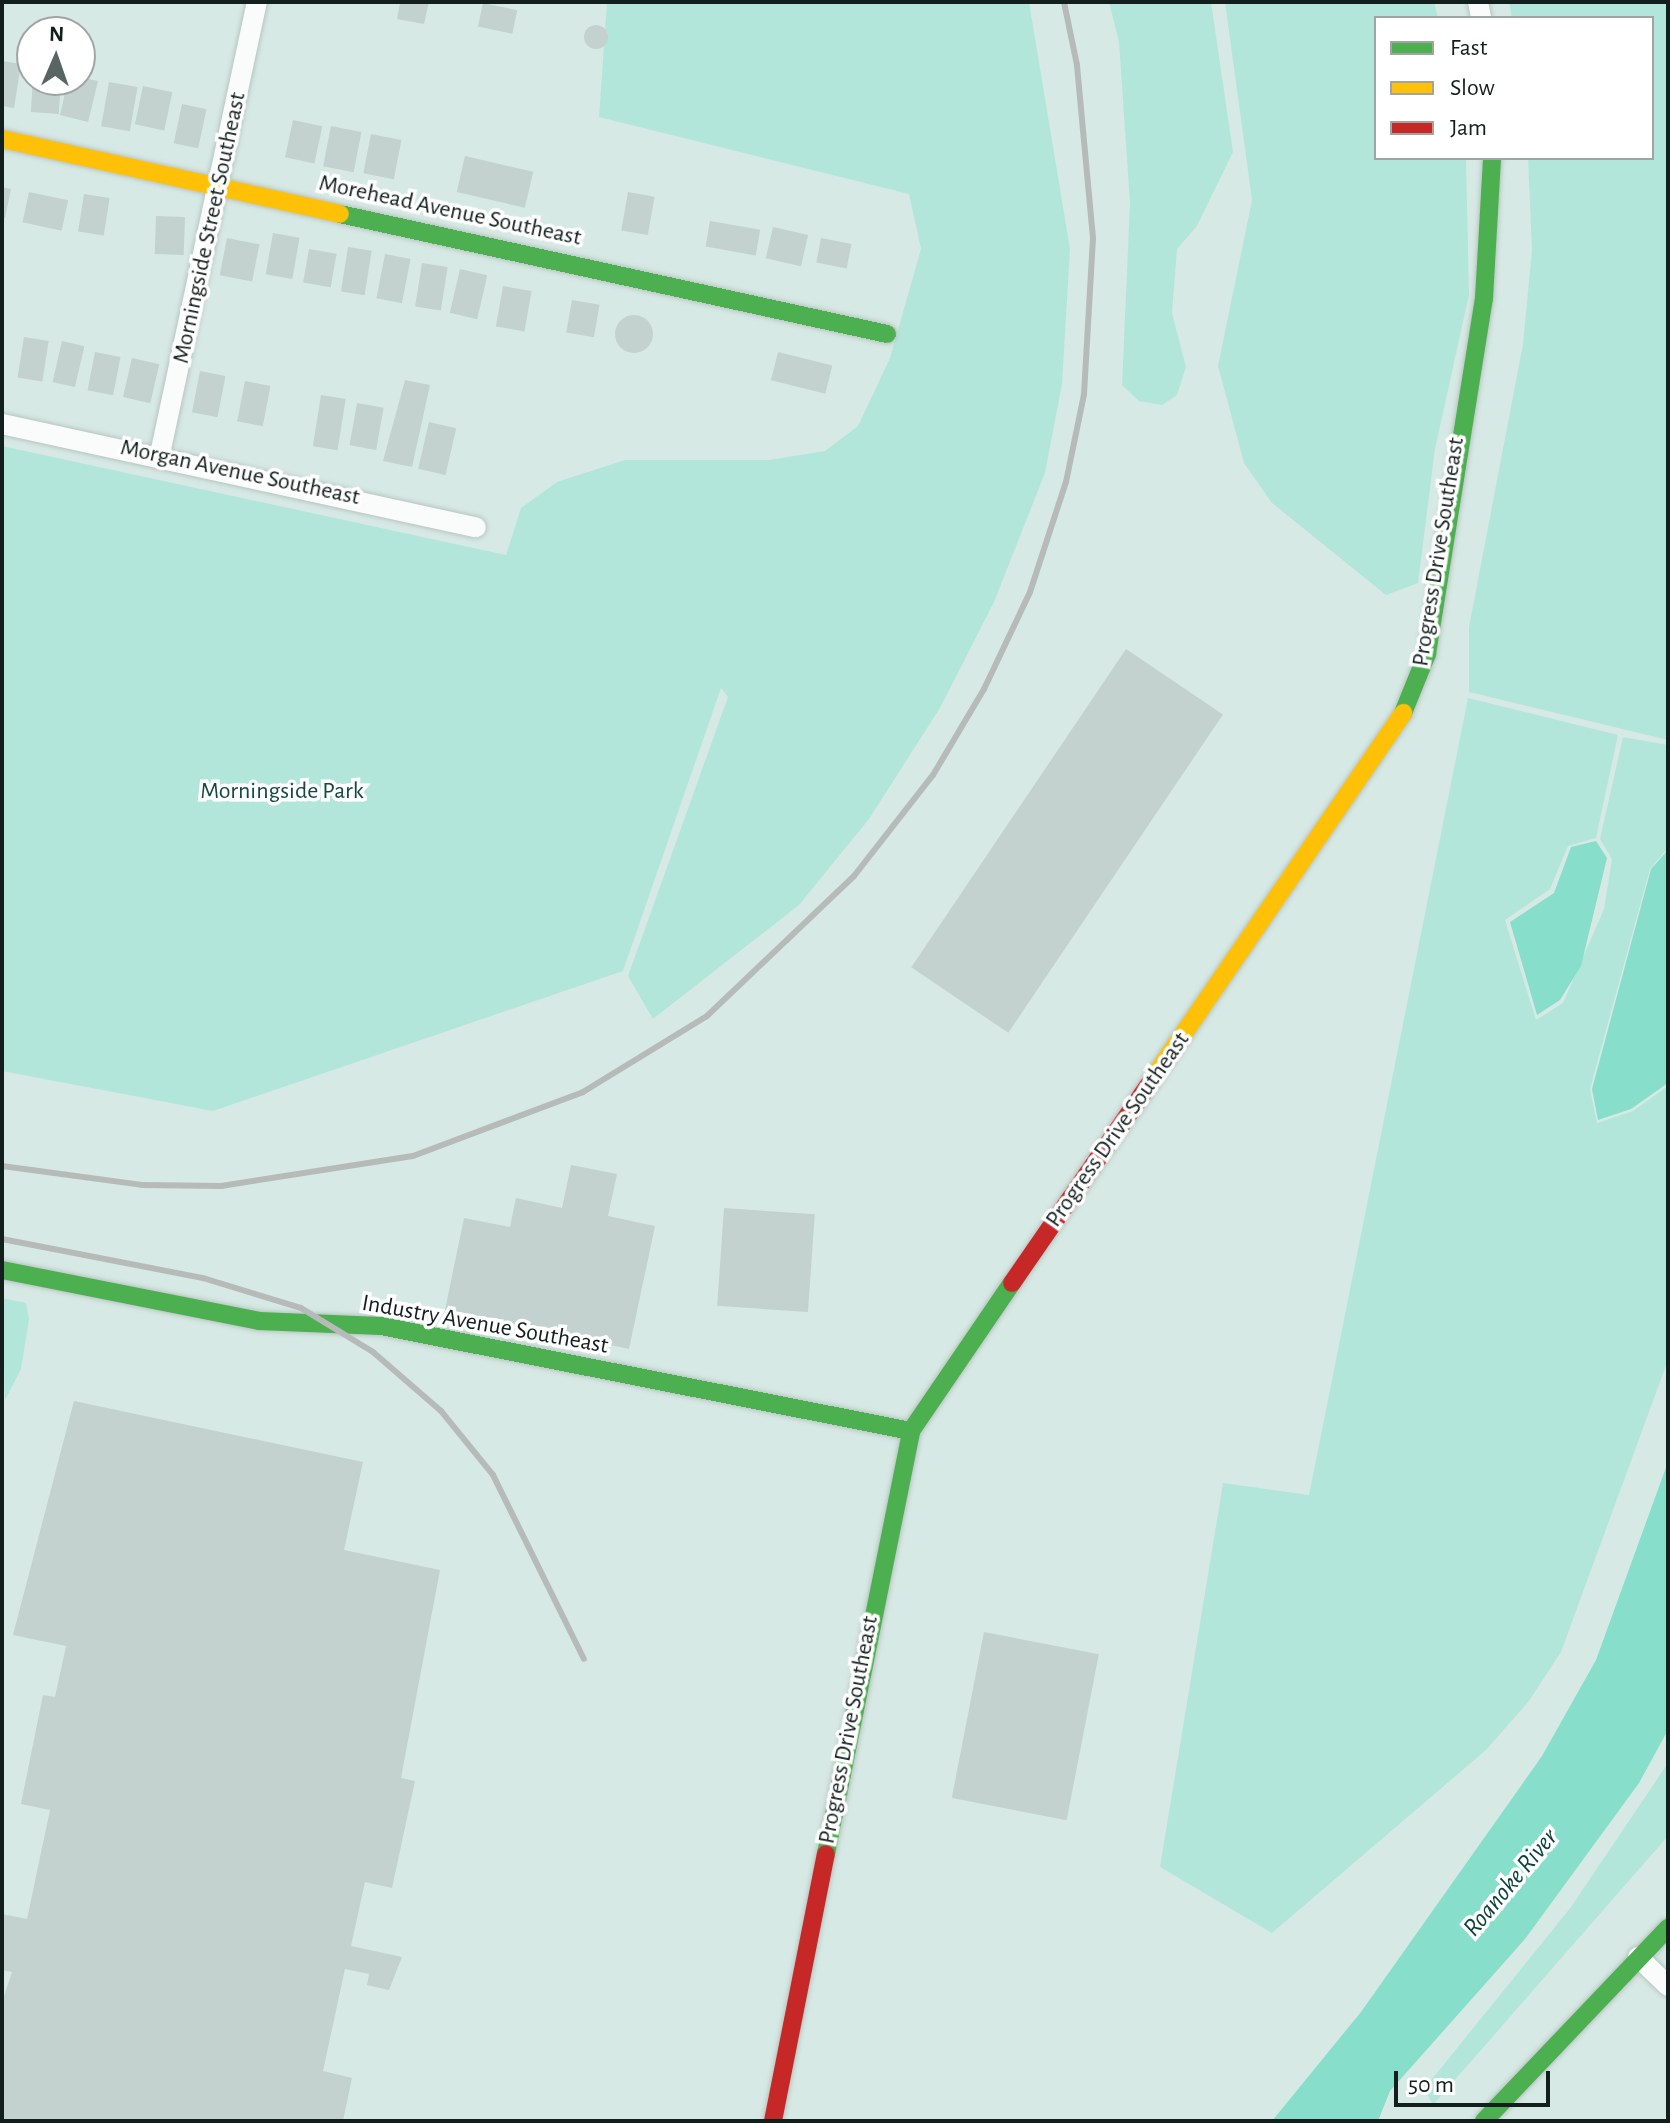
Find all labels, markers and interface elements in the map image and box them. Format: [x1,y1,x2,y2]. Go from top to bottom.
north arrow [16,16,96,96]
legend [1374,16,1654,160]
text: N [49,23,65,45]
text: Fast [1450,36,1487,60]
text: Slow [1450,76,1495,100]
street label: Morningside Street Southeast [167,90,253,366]
text: Jam [1450,116,1487,140]
street label: Morehead Avenue Southeast [316,169,584,253]
street label: Morgan Avenue Southeast [118,434,362,512]
street label: Progress Drive Southeast [1407,435,1471,669]
park label: Morningside Park [200,778,364,806]
street label: Progress Drive Southeast [1040,1027,1196,1233]
street label: Industry Avenue Southeast [360,1289,610,1361]
street label: Progress Drive Southeast [813,1614,885,1846]
water label: Roanoke River [1457,1823,1565,1943]
scale bar [1398,2055,1554,2105]
text: 50 m [1408,2073,1454,2097]

